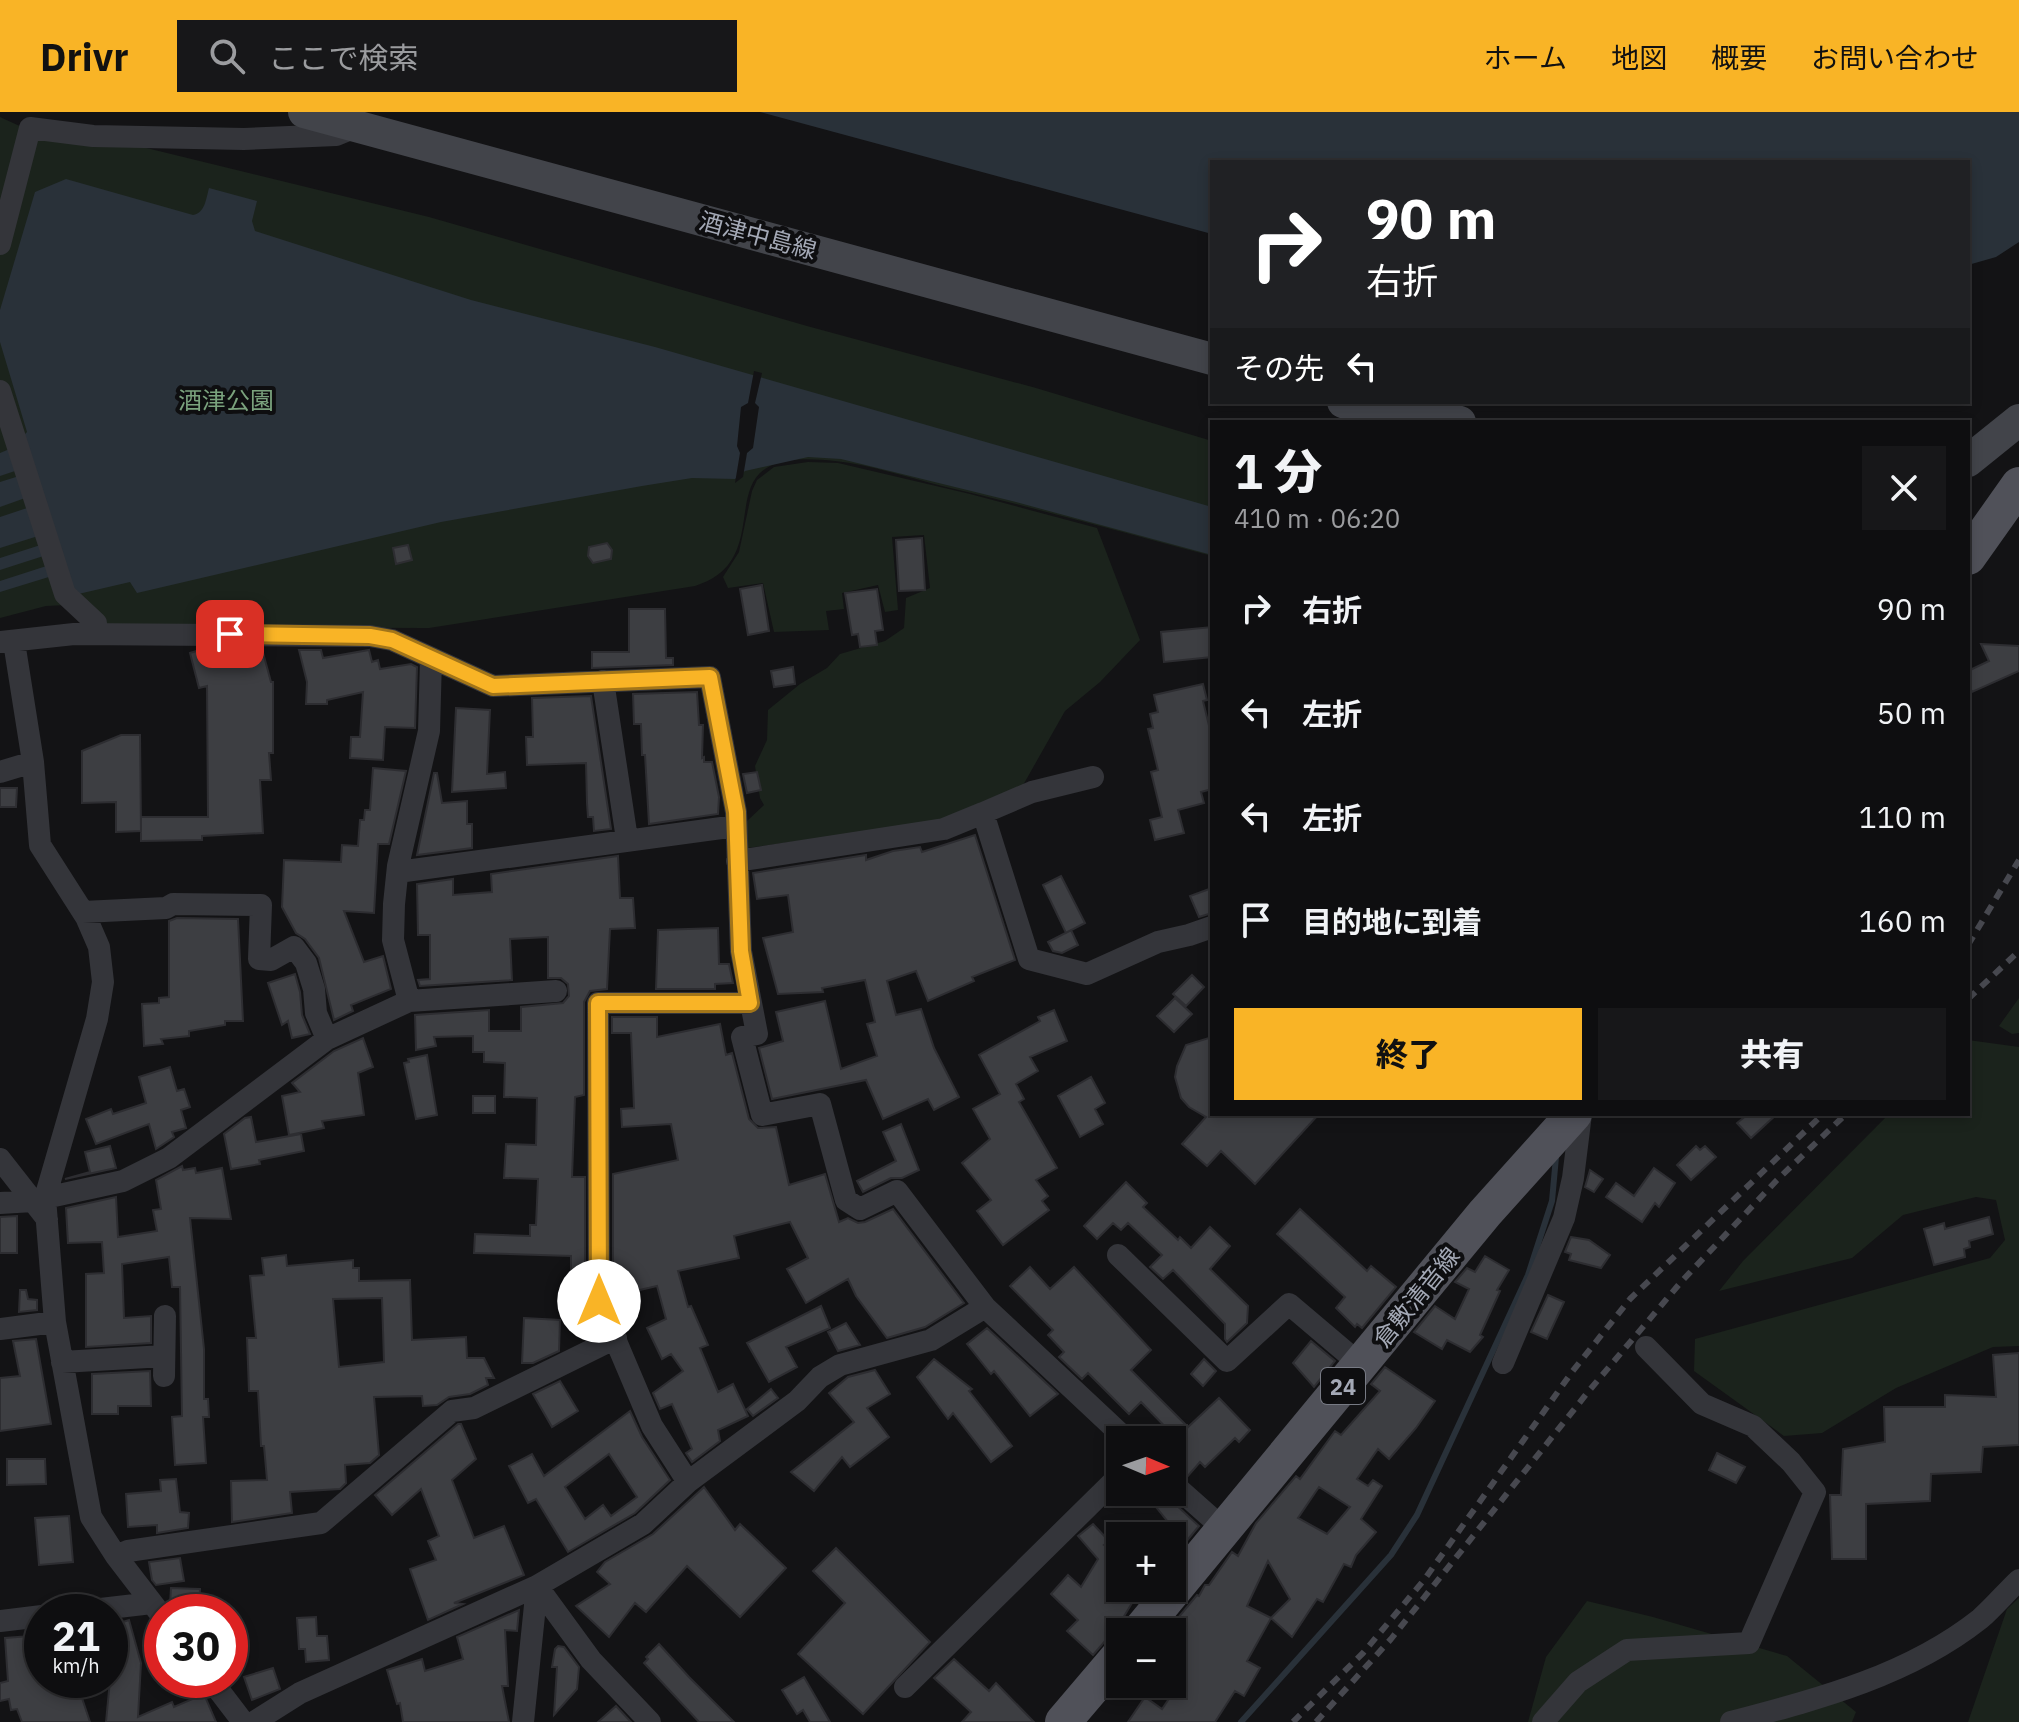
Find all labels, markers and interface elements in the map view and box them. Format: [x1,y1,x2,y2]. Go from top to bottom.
search box [177,20,737,92]
text: Drivr [40,32,129,81]
icon: search [205,34,249,78]
text: ここで検索 [269,38,419,77]
text: ホーム [1484,39,1567,76]
text: 地図 [1611,39,1667,76]
text: 概要 [1711,39,1767,76]
text: お問い合わせ [1811,39,1979,76]
text: 90 m [1366,182,1496,254]
icon: right [1234,192,1338,296]
street label: 酒津中島線 [696,204,820,266]
text: 右折 [1366,257,1438,304]
icon: left [1340,344,1384,388]
text: その先 [1234,348,1324,387]
park label: 酒津公園 [178,384,274,416]
text: 1 分 [1234,440,1322,502]
button: close [1862,446,1946,530]
text: 410 m · 06:20 [1234,501,1400,535]
icon: right [1234,586,1278,630]
text: 90 m [1877,589,1946,628]
text: 右折 [1302,590,1362,629]
pin [196,600,264,668]
icon: arrive [208,612,252,656]
icon: left [1234,690,1278,734]
text: 50 m [1877,693,1946,732]
text: 左折 [1302,694,1362,733]
icon: left [1234,794,1278,838]
text: 110 m [1859,797,1946,836]
text: 左折 [1302,798,1362,837]
icon: arrive [1234,898,1278,942]
text: 160 m [1859,901,1946,940]
text: 目的地に到着 [1302,902,1482,941]
button: 終了 [1234,1008,1582,1100]
button: 共有 [1598,1008,1946,1100]
street label: 倉敷清音線 [1366,1240,1466,1354]
position arrow [557,1259,641,1343]
road number: 24 [1321,1368,1365,1404]
north arrow [1106,1426,1186,1506]
map controls [1106,1426,1186,1698]
button: + [1106,1522,1186,1602]
speed limit sign: 30 [144,1594,248,1698]
text: 21 [52,1610,100,1662]
button: − [1106,1618,1186,1698]
text: km/h [52,1652,100,1679]

